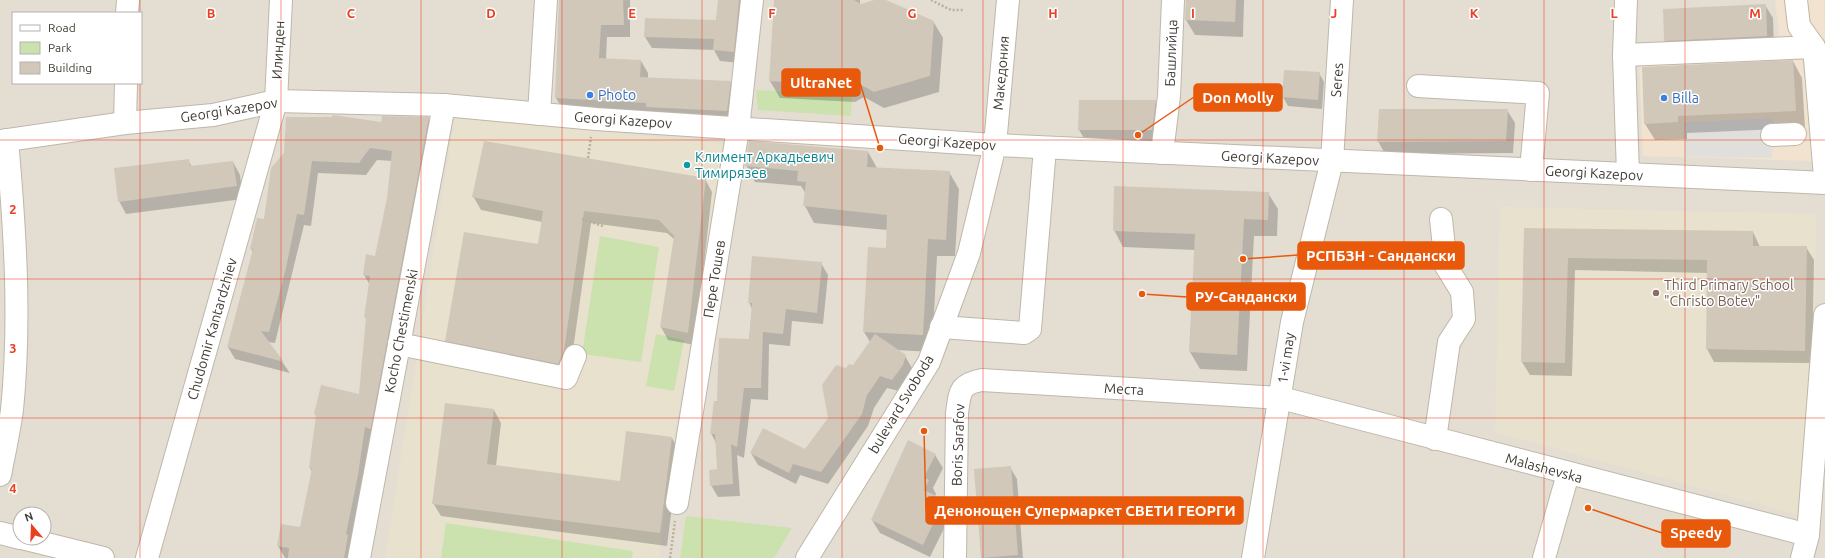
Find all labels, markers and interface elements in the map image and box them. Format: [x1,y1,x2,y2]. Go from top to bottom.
text: B [207,6,216,20]
text: C [347,6,356,20]
text: D [486,6,496,20]
text: E [628,6,636,20]
text: F [768,6,776,20]
text: G [908,6,917,20]
text: H [1048,6,1058,20]
text: I [1191,6,1195,20]
text: J [1331,6,1337,20]
text: K [1470,6,1479,20]
text: L [1610,6,1618,20]
text: M [1749,6,1761,20]
legend [12,12,142,84]
street label: Башлийца [1162,19,1180,87]
street label: Илинден [268,20,288,80]
text: Road [48,21,76,34]
street label: Македония [990,35,1012,111]
text: Park [48,41,72,54]
text: Building [48,61,92,74]
street label: Seres [1328,62,1346,98]
callout: UltraNet [782,69,860,96]
text: UltraNet [790,74,853,91]
callout: Don Molly [1194,84,1282,111]
place label: Photo [598,87,636,103]
text: Don Molly [1202,89,1274,106]
marker: Photo [585,90,595,100]
place label: Billa [1672,90,1699,106]
marker: Billa [1659,93,1669,103]
street label: Georgi Kazepov [179,94,279,126]
street label: Georgi Kazepov [574,109,673,131]
street label: Georgi Kazepov [898,131,997,153]
street label: Georgi Kazepov [1221,147,1320,169]
place label: Климент Аркадьевич Тимирязев [695,149,834,181]
marker: Климент Аркадьевич Тимирязев [682,160,692,170]
street label: Georgi Kazepov [1545,162,1644,184]
text: 2 [9,202,17,216]
street label: Пере Тошев [700,239,728,319]
callout: РСПБЗН - Сандански [1298,242,1464,269]
text: РСПБЗН - Сандански [1306,247,1456,264]
street label: Chudomir Kantardzhiev [184,256,240,402]
street label: Kocho Chestimenski [381,268,421,394]
place label: Third Primary School "Christo Botev" [1664,277,1794,309]
callout: РУ-Сандански [1187,283,1305,310]
text: РУ-Сандански [1195,288,1297,305]
marker: Third Primary School "Christo Botev" [1651,288,1661,298]
street label: 1-vi may [1275,331,1298,385]
text: 3 [9,341,17,355]
street label: bulevard Svoboda [865,352,937,456]
street label: Места [1104,380,1144,398]
street label: Boris Sarafov [949,403,967,486]
street label: Malashevska [1504,450,1584,486]
text: 4 [9,481,17,495]
callout: Денонощен Супермаркет СВЕТИ ГЕОРГИ [926,497,1243,524]
text: Денонощен Супермаркет СВЕТИ ГЕОРГИ [934,502,1236,519]
north arrow [12,506,52,546]
text: N [23,510,35,524]
callout: Speedy [1662,520,1730,547]
text: Speedy [1670,524,1722,541]

